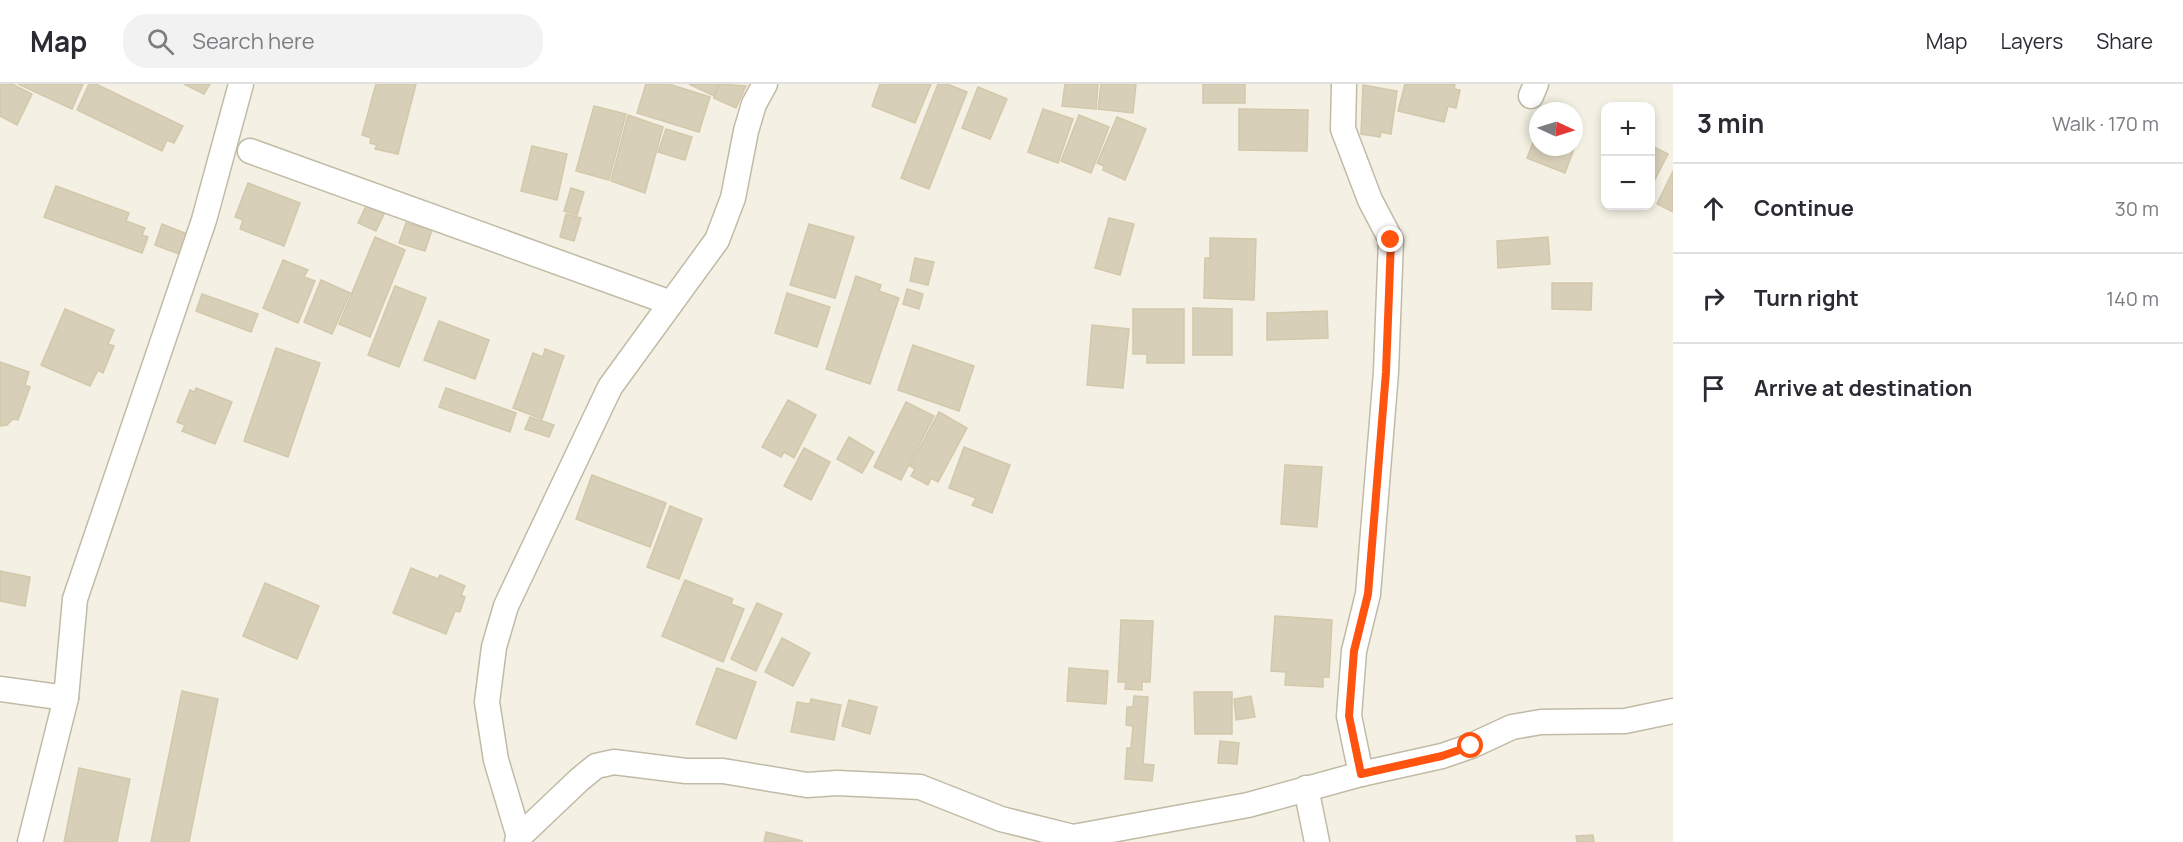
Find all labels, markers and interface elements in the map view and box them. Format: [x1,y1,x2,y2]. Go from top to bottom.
search box [123,14,543,68]
text: Map [30,22,87,60]
icon: search [144,25,177,58]
text: Search here [192,26,315,56]
text: Map [1926,27,1967,55]
text: Layers [2000,27,2063,55]
text: Share [2096,27,2153,55]
north arrow [1529,102,1583,156]
map controls [1601,102,1655,210]
button: + [1601,102,1655,156]
text: 3 min [1697,105,1764,141]
text: Walk · 170 m [2052,110,2159,137]
button: − [1601,156,1655,210]
icon: ahead [1697,192,1730,225]
text: Continue [1754,193,1854,223]
text: 30 m [2115,195,2159,222]
route end [1377,226,1403,252]
icon: right [1697,282,1730,315]
text: Turn right [1754,283,1859,313]
text: 140 m [2106,285,2159,312]
icon: arrive [1697,372,1730,405]
text: Arrive at destination [1754,373,1972,403]
route start [1457,732,1483,758]

